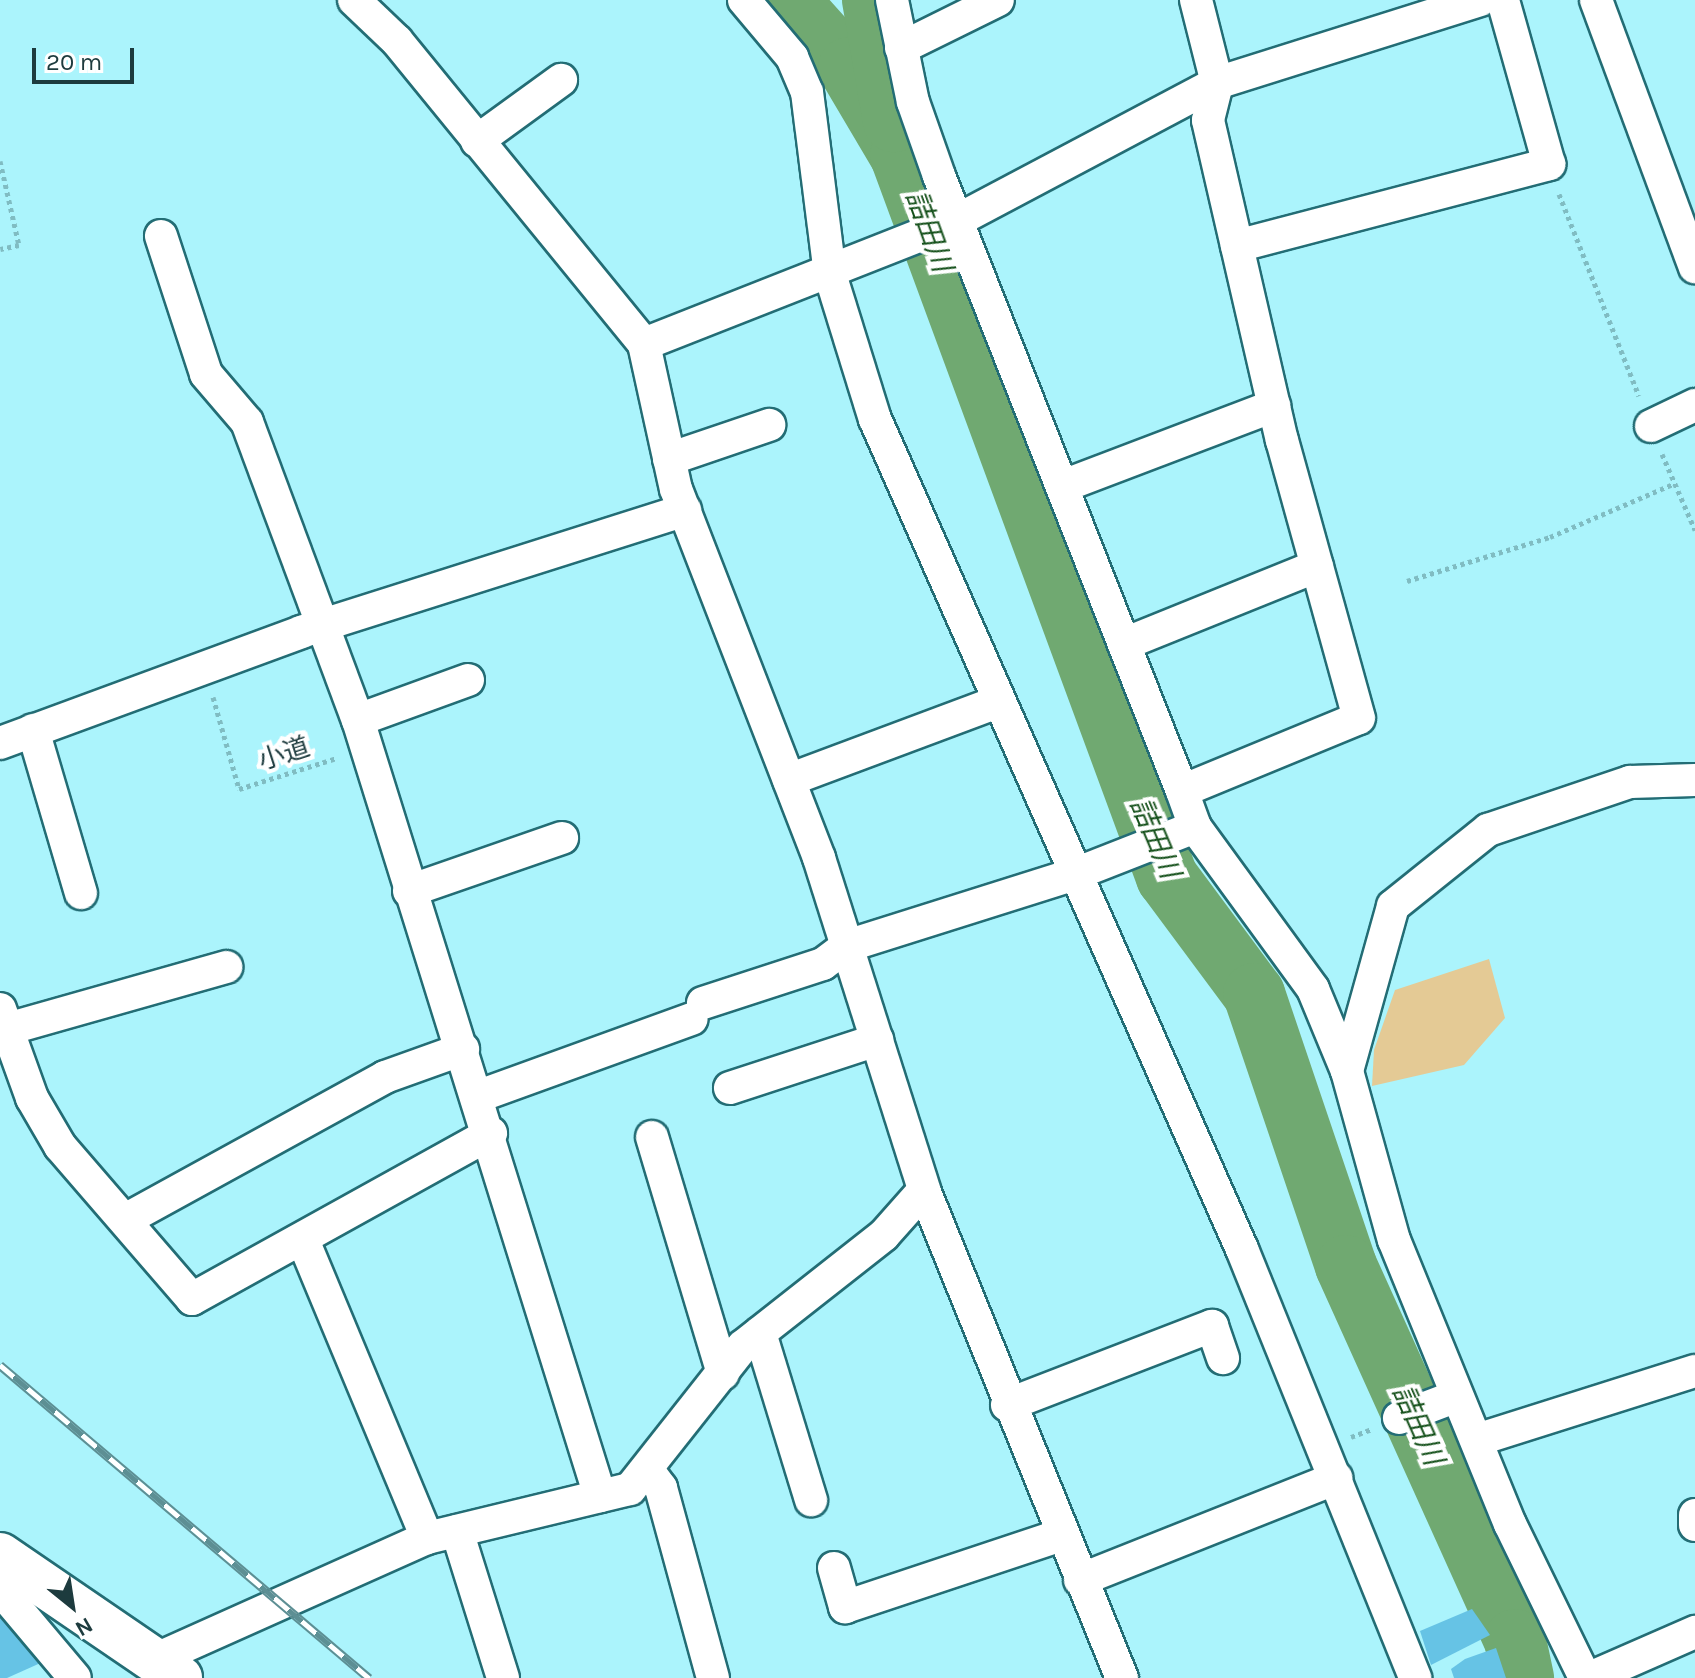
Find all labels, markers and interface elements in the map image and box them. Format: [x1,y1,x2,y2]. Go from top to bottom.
scale bar [36,32,138,82]
text: 20 m [46,48,102,76]
water label: 詰田川 [899,186,959,276]
street label: 小道 [254,731,314,777]
water label: 詰田川 [1123,793,1187,883]
water label: 詰田川 [1386,1380,1450,1470]
north arrow [32,1566,112,1646]
text: N [71,1612,97,1642]

